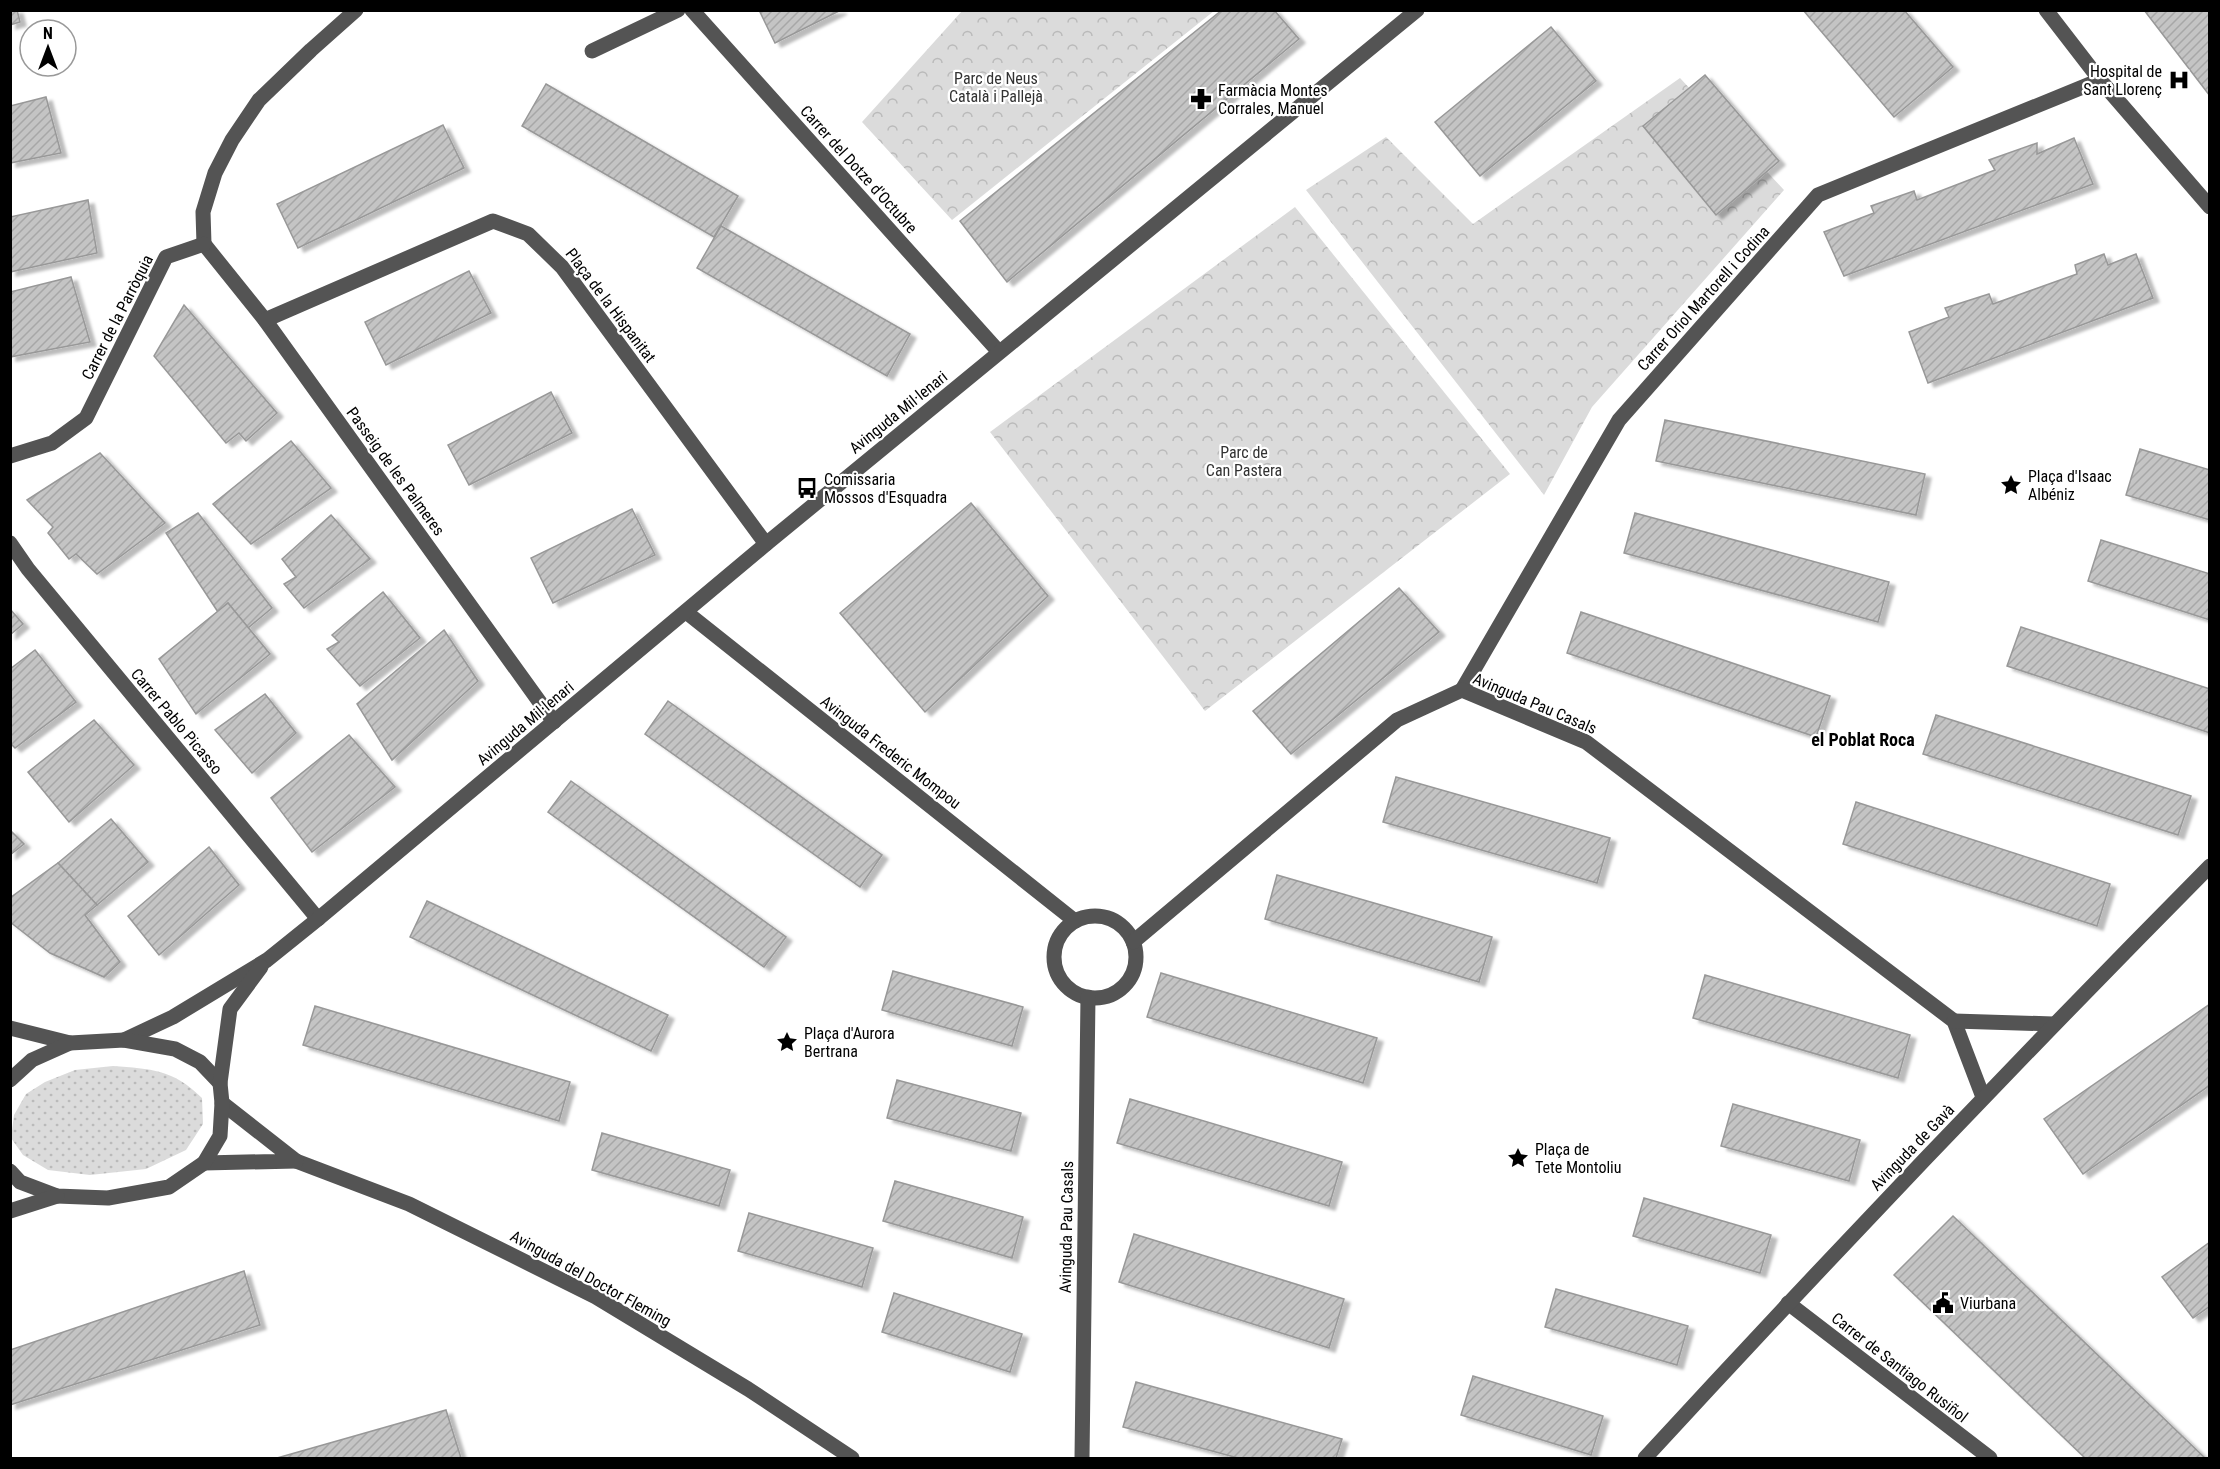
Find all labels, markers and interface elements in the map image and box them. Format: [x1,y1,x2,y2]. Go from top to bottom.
north arrow [18,18,78,78]
text: N [43,24,53,43]
place label: Hospital de Sant Llorenç [2083,62,2162,99]
hospital icon: Hospital de Sant Llorenç [2167,68,2191,92]
park label: Parc de Neus Català i Pallejà [949,69,1043,106]
place label: Farmàcia Montes Corrales, Manuel [1218,81,1327,118]
pharmacy icon: Farmàcia Montes Corrales, Manuel [1189,87,1213,111]
street label: Carrer del Dotze d'Octubre [796,101,921,237]
street label: Carrer Oriol Martorell i Codina [1633,222,1773,375]
street label: Plaça de la Hispanitat [561,244,660,366]
street label: Carrer de la Parròquia [78,252,157,383]
street label: Avinguda Mil·lenari [846,367,951,458]
street label: Passeig de les Palmeres [343,403,449,539]
park label: Parc de Can Pastera [1206,443,1282,480]
place label: Plaça d'Isaac Albéniz [2028,467,2112,504]
place label: Comissaria Mossos d'Esquadra [824,470,947,507]
place icon: Plaça d'Isaac Albéniz [1999,473,2023,497]
bus stop icon: Comissaria Mossos d'Esquadra [795,476,819,500]
street label: Carrer Pablo Picasso [127,665,226,778]
street label: Avinguda Pau Casals [1470,669,1600,738]
street label: Avinguda Mil·lenari [473,677,578,769]
street label: Avinguda Frederic Mompou [817,692,965,813]
district label: el Poblat Roca [1811,729,1915,750]
place label: Plaça d'Aurora Bertrana [804,1024,895,1061]
place icon: Plaça d'Aurora Bertrana [775,1030,799,1054]
street label: Avinguda de Gavà [1866,1100,1958,1194]
place label: Plaça de Tete Montoliu [1535,1140,1622,1177]
place icon: Plaça de Tete Montoliu [1506,1146,1530,1170]
street label: Avinguda Pau Casals [1056,1161,1077,1293]
street label: Avinguda del Doctor Fleming [507,1226,674,1331]
public building icon: Viurbana [1931,1291,1955,1315]
place label: Viurbana [1960,1294,2016,1313]
street label: Carrer de Santiago Rusiñol [1828,1308,1972,1426]

